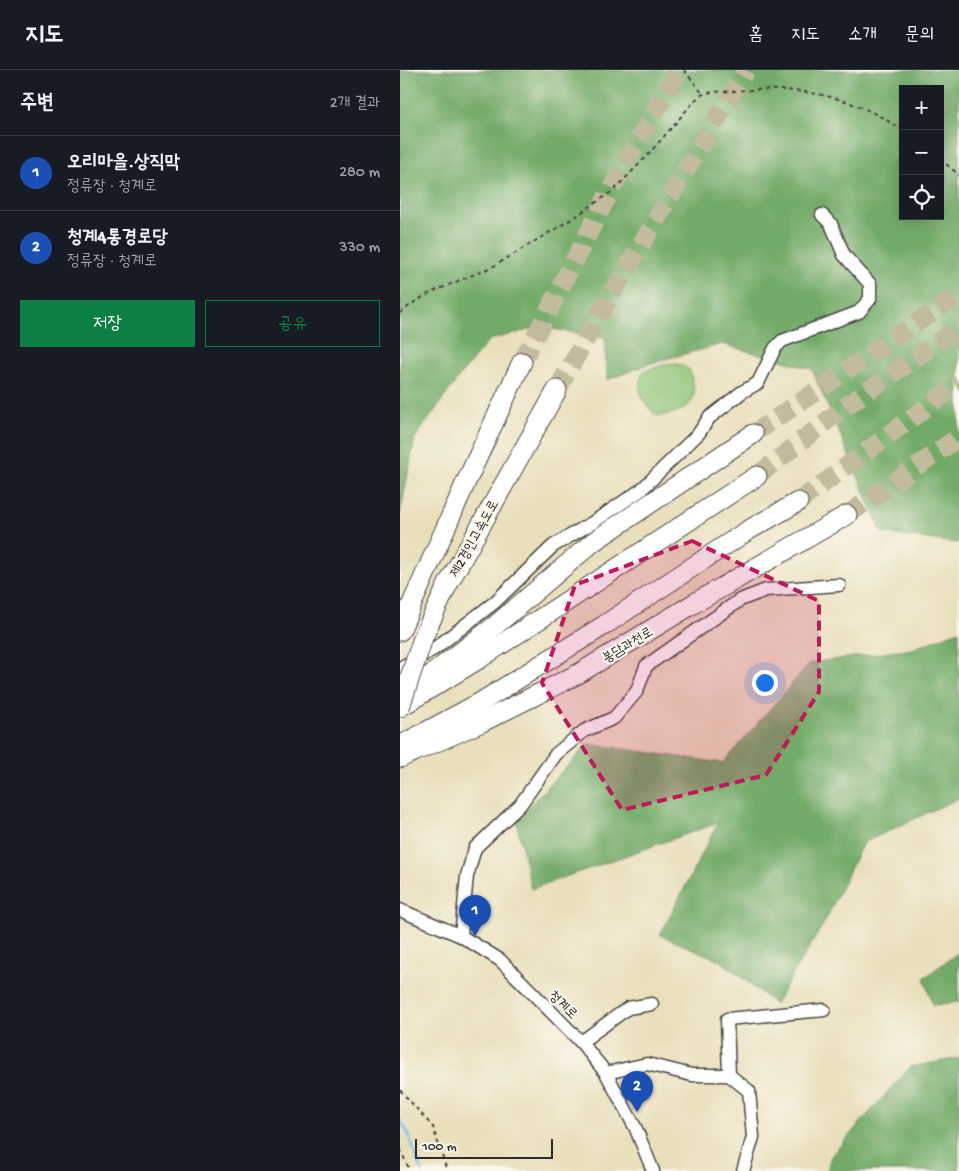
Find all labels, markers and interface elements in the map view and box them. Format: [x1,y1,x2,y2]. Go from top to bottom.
text: 지도 [25,22,64,51]
text: 홈 [749,25,763,46]
text: 지도 [791,25,820,46]
text: 소개 [848,25,877,46]
text: 문의 [905,25,934,46]
map controls [899,85,944,220]
button: + [899,85,944,130]
text: 주변 [20,92,54,117]
text: 2개 결과 [330,95,380,114]
button: − [899,130,944,175]
text: 오리마을.상직막 [67,152,180,175]
text: 1 [33,164,39,183]
text: 280 m [339,164,380,183]
button: locate [899,175,944,220]
text: 정류장 · 청계로 [67,178,157,197]
text: 청계4통경로당 [67,227,168,250]
text: 2 [32,239,40,258]
text: 330 m [339,239,380,258]
text: 정류장 · 청계로 [67,253,157,272]
button: 저장 [20,300,195,347]
button: 공유 [205,300,380,347]
street label: 제2경인고속도로 [447,498,503,581]
street label: 봉담과천로 [600,624,657,668]
your location [752,670,778,696]
pin: 1 [459,895,491,936]
street label: 청계로 [544,988,580,1024]
pin: 2 [621,1071,653,1112]
scale bar [415,1136,552,1159]
text: 100 m [422,1139,457,1156]

